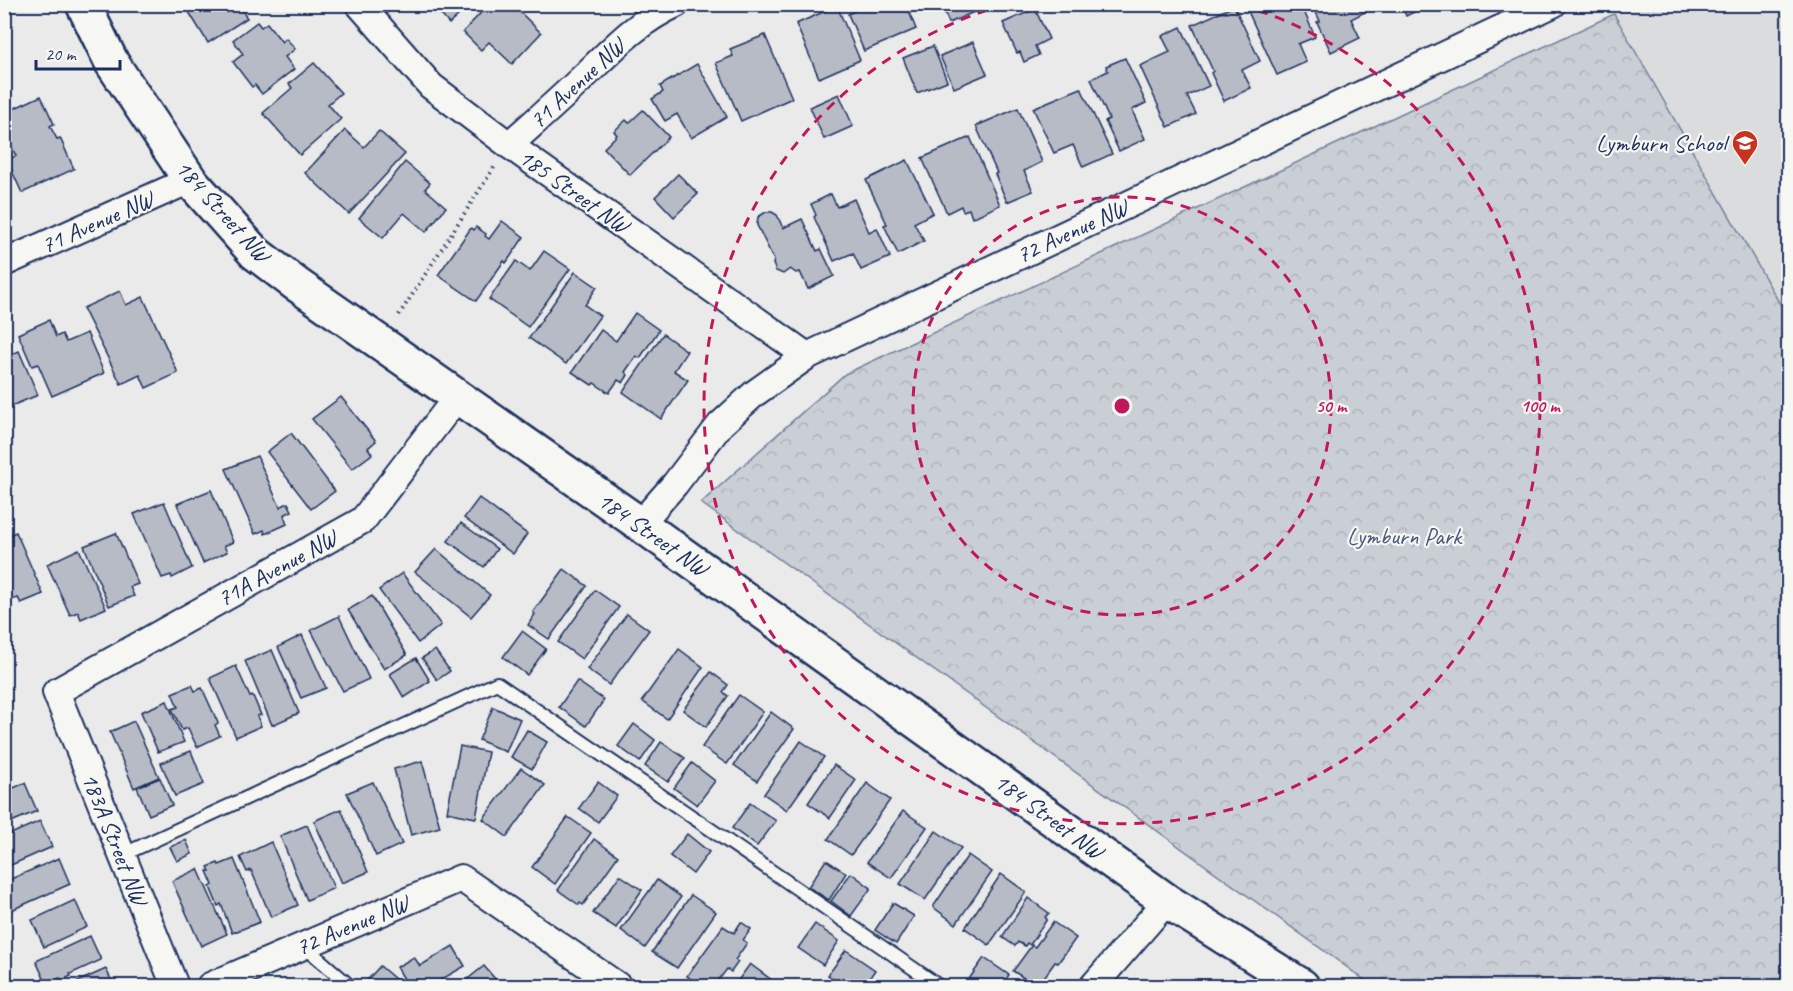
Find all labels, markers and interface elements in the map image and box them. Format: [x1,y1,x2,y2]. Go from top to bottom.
street label: 71 Avenue NW [523,29,633,135]
scale bar [36,33,120,71]
text: 20 m [45,43,78,65]
place label: Lymburn School [1596,128,1730,158]
school or university icon: Lymburn School [1730,128,1760,166]
street label: 185 Street NW [513,142,637,242]
street label: 184 Street NW [169,153,279,271]
street label: 71 Avenue NW [36,183,160,260]
street label: 72 Avenue NW [1011,191,1135,270]
text: 50 m [1316,395,1348,417]
text: 100 m [1521,395,1561,417]
centre of rings [1112,396,1132,416]
street label: 184 Street NW [592,485,716,585]
park label: Lymburn Park [1347,521,1463,551]
street label: 71A Avenue NW [212,522,344,613]
street label: 184 Street NW [988,766,1112,867]
street label: 183A Street NW [75,768,156,912]
street label: 72 Avenue NW [291,887,416,962]

